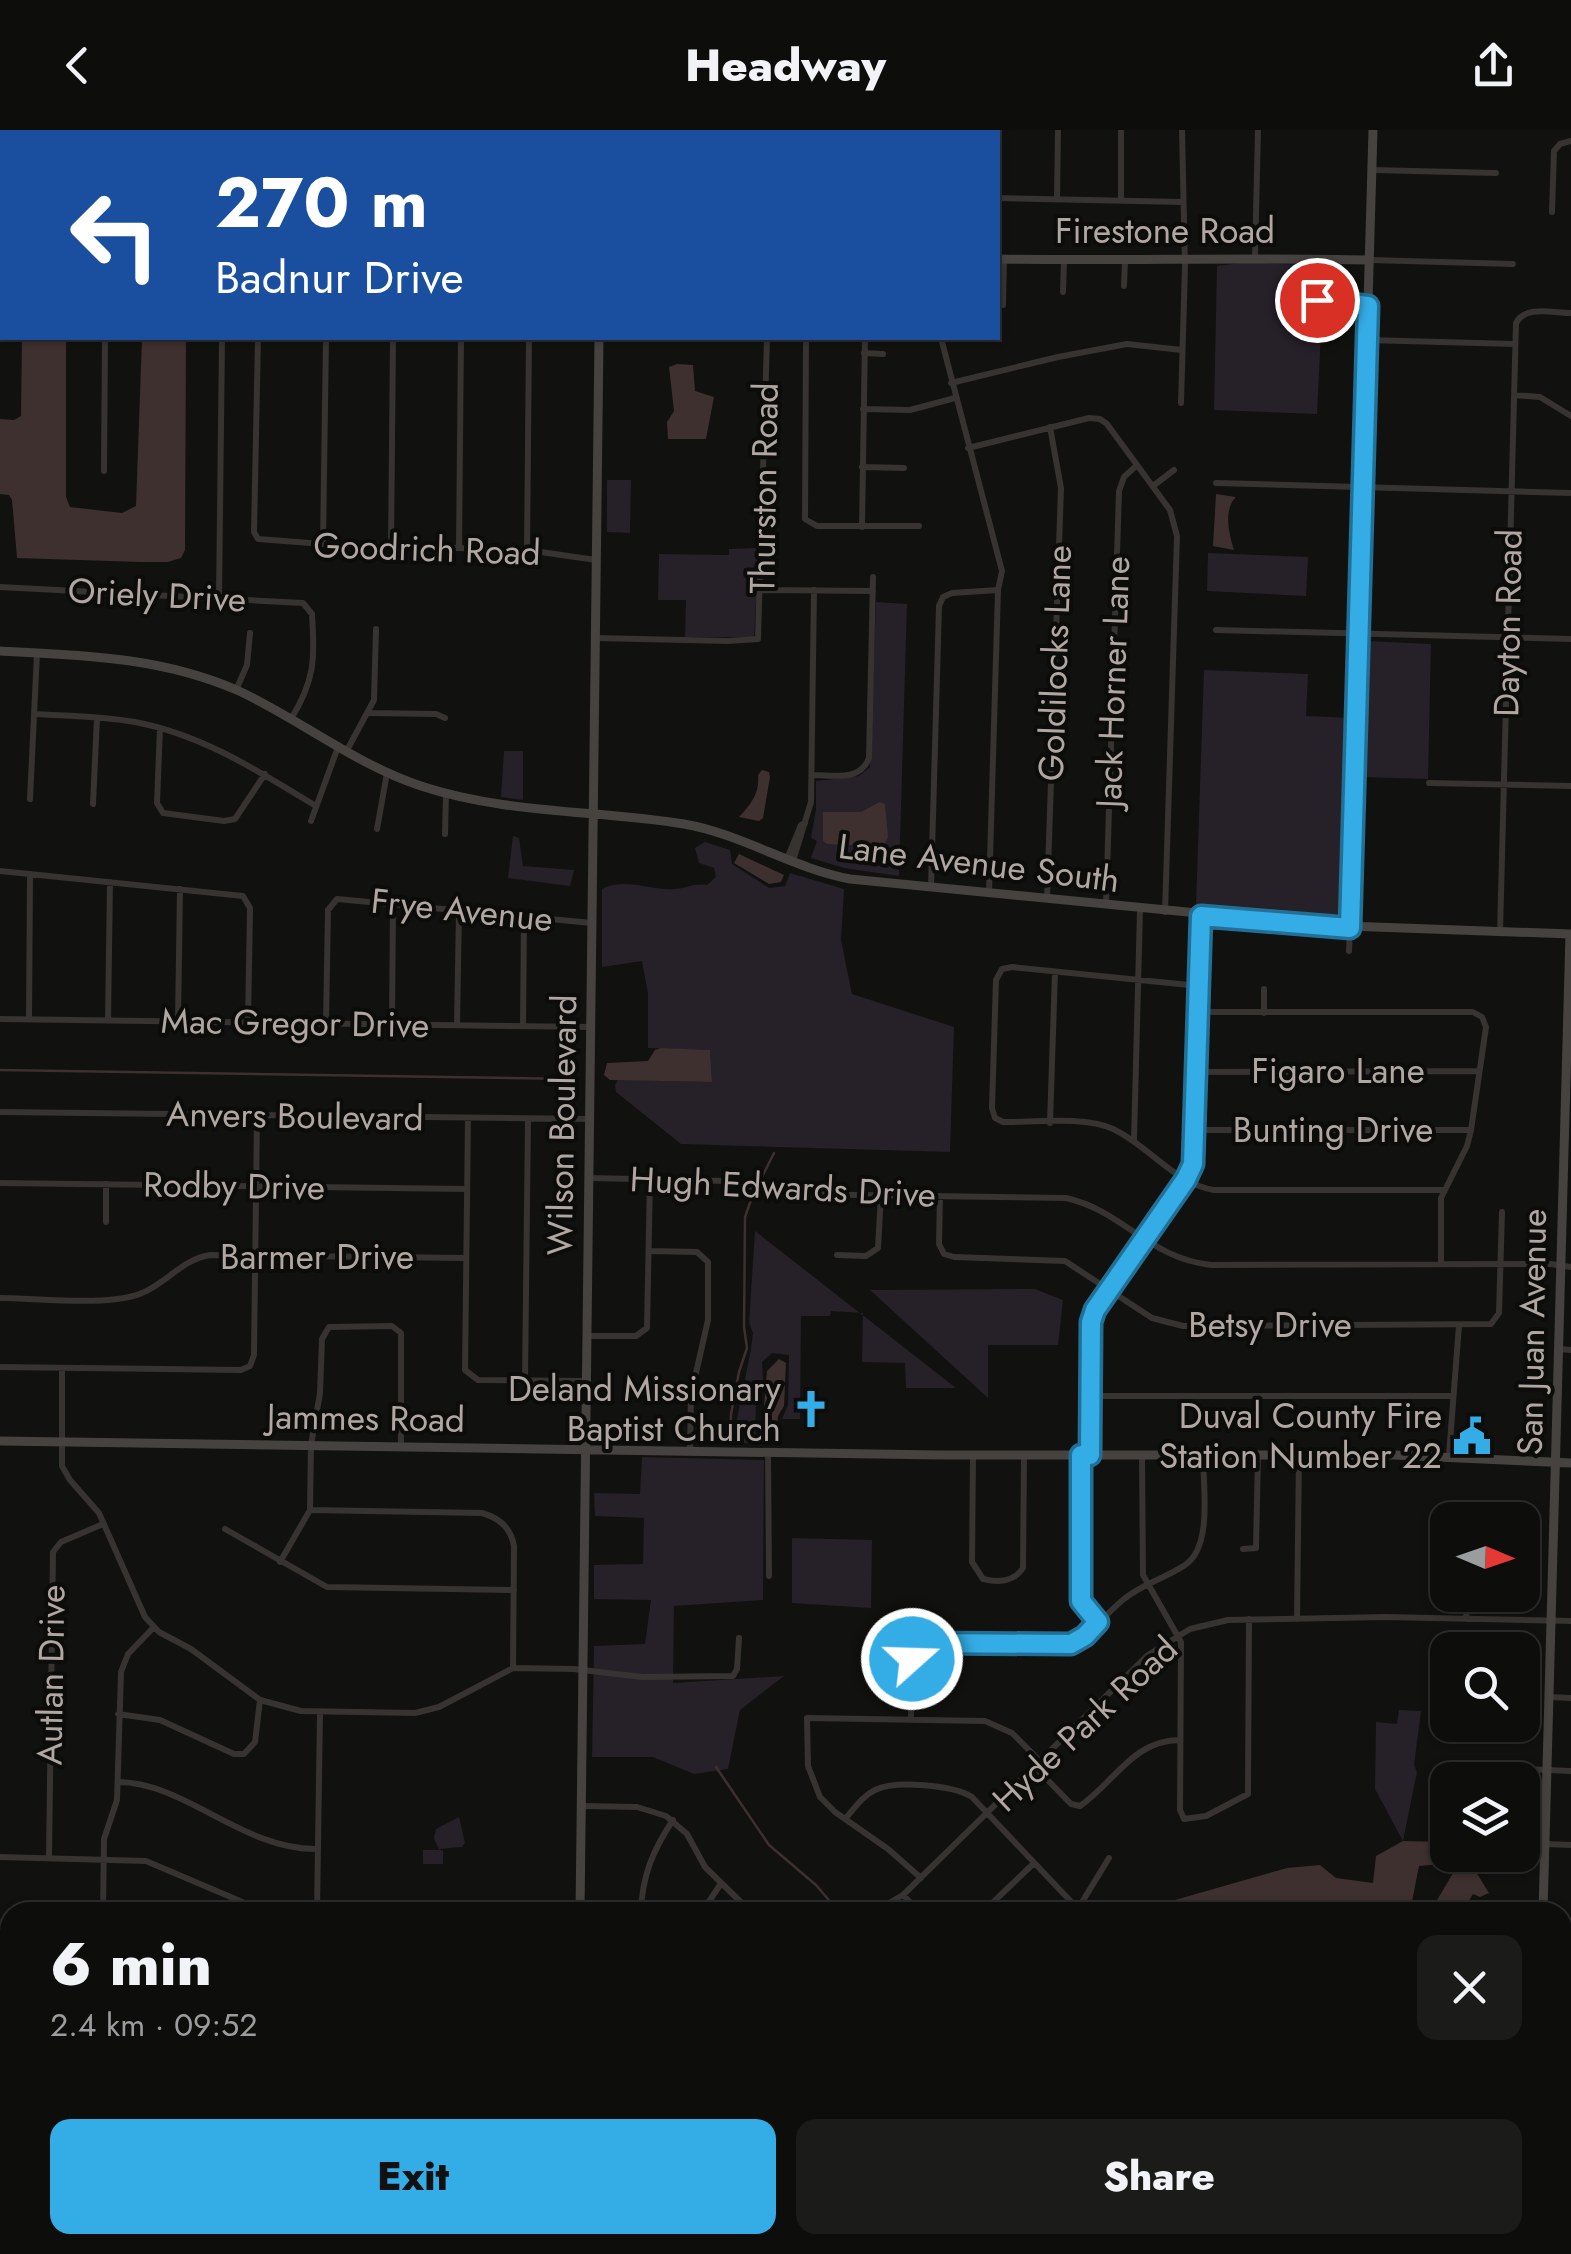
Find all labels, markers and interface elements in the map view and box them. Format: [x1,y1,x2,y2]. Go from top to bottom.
text: Headway [685,33,886,98]
icon: back [50,38,105,93]
icon: share [1466,38,1521,93]
text: 270 m [215,152,428,253]
icon: left [50,170,180,300]
street label: Firestone Road [1055,206,1275,256]
text: Badnur Drive [215,245,464,310]
pin [1275,258,1360,343]
icon: arrive [1290,273,1345,328]
street label: Thurston Road [737,382,791,594]
street label: Goodrich Road [312,520,542,578]
street label: Dayton Road [1481,529,1535,717]
street label: Goldilocks Lane [1026,544,1084,782]
street label: Jack Horner Lane [1083,555,1142,813]
street label: Oriely Drive [67,565,247,625]
street label: Lane Avenue South [836,821,1122,905]
street label: Frye Avenue [369,876,555,944]
street label: Wilson Boulevard [535,994,589,1256]
street label: Mac Gregor Drive [160,996,430,1050]
street label: Figaro Lane [1251,1046,1425,1096]
street label: Anvers Boulevard [166,1089,424,1143]
street label: Bunting Drive [1233,1105,1433,1155]
street label: Hugh Edwards Drive [629,1154,937,1220]
street label: Rodby Drive [143,1159,325,1213]
street label: San Juan Avenue [1505,1208,1559,1456]
street label: Barmer Drive [220,1232,414,1282]
street label: Betsy Drive [1188,1300,1352,1350]
place label: Deland Missionary Baptist Church [508,1364,782,1454]
church icon: Deland Missionary Baptist Church [790,1388,832,1430]
street label: Jammes Road [263,1391,465,1445]
place label: Duval County Fire Station Number 22 [1159,1391,1442,1481]
public building icon: Duval County Fire Station Number 22 [1451,1415,1493,1457]
north arrow [1430,1502,1540,1612]
map controls [1430,1502,1540,1872]
street label: Autlan Drive [24,1584,78,1766]
position arrow [860,1607,964,1711]
street label: Hyde Park Road [981,1625,1189,1823]
button: search [1430,1632,1540,1742]
button: layers [1430,1762,1540,1872]
text: 6 min [50,1921,212,2008]
button: close [1417,1935,1522,2040]
text: 2.4 km · 09:52 [50,2002,257,2048]
button: Exit [50,2119,776,2234]
button: Share [796,2119,1522,2234]

